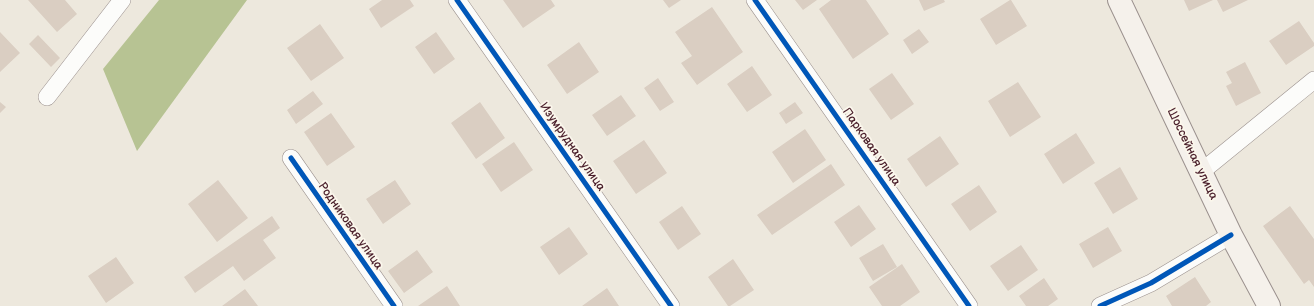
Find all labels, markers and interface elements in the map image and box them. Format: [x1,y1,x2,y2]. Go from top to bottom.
street label: Изумрудная улица [536,100,608,194]
street label: Парковая улица [839,105,903,189]
street label: Шоссейная улица [1164,106,1220,202]
street label: Родниковая улица [315,180,385,272]

